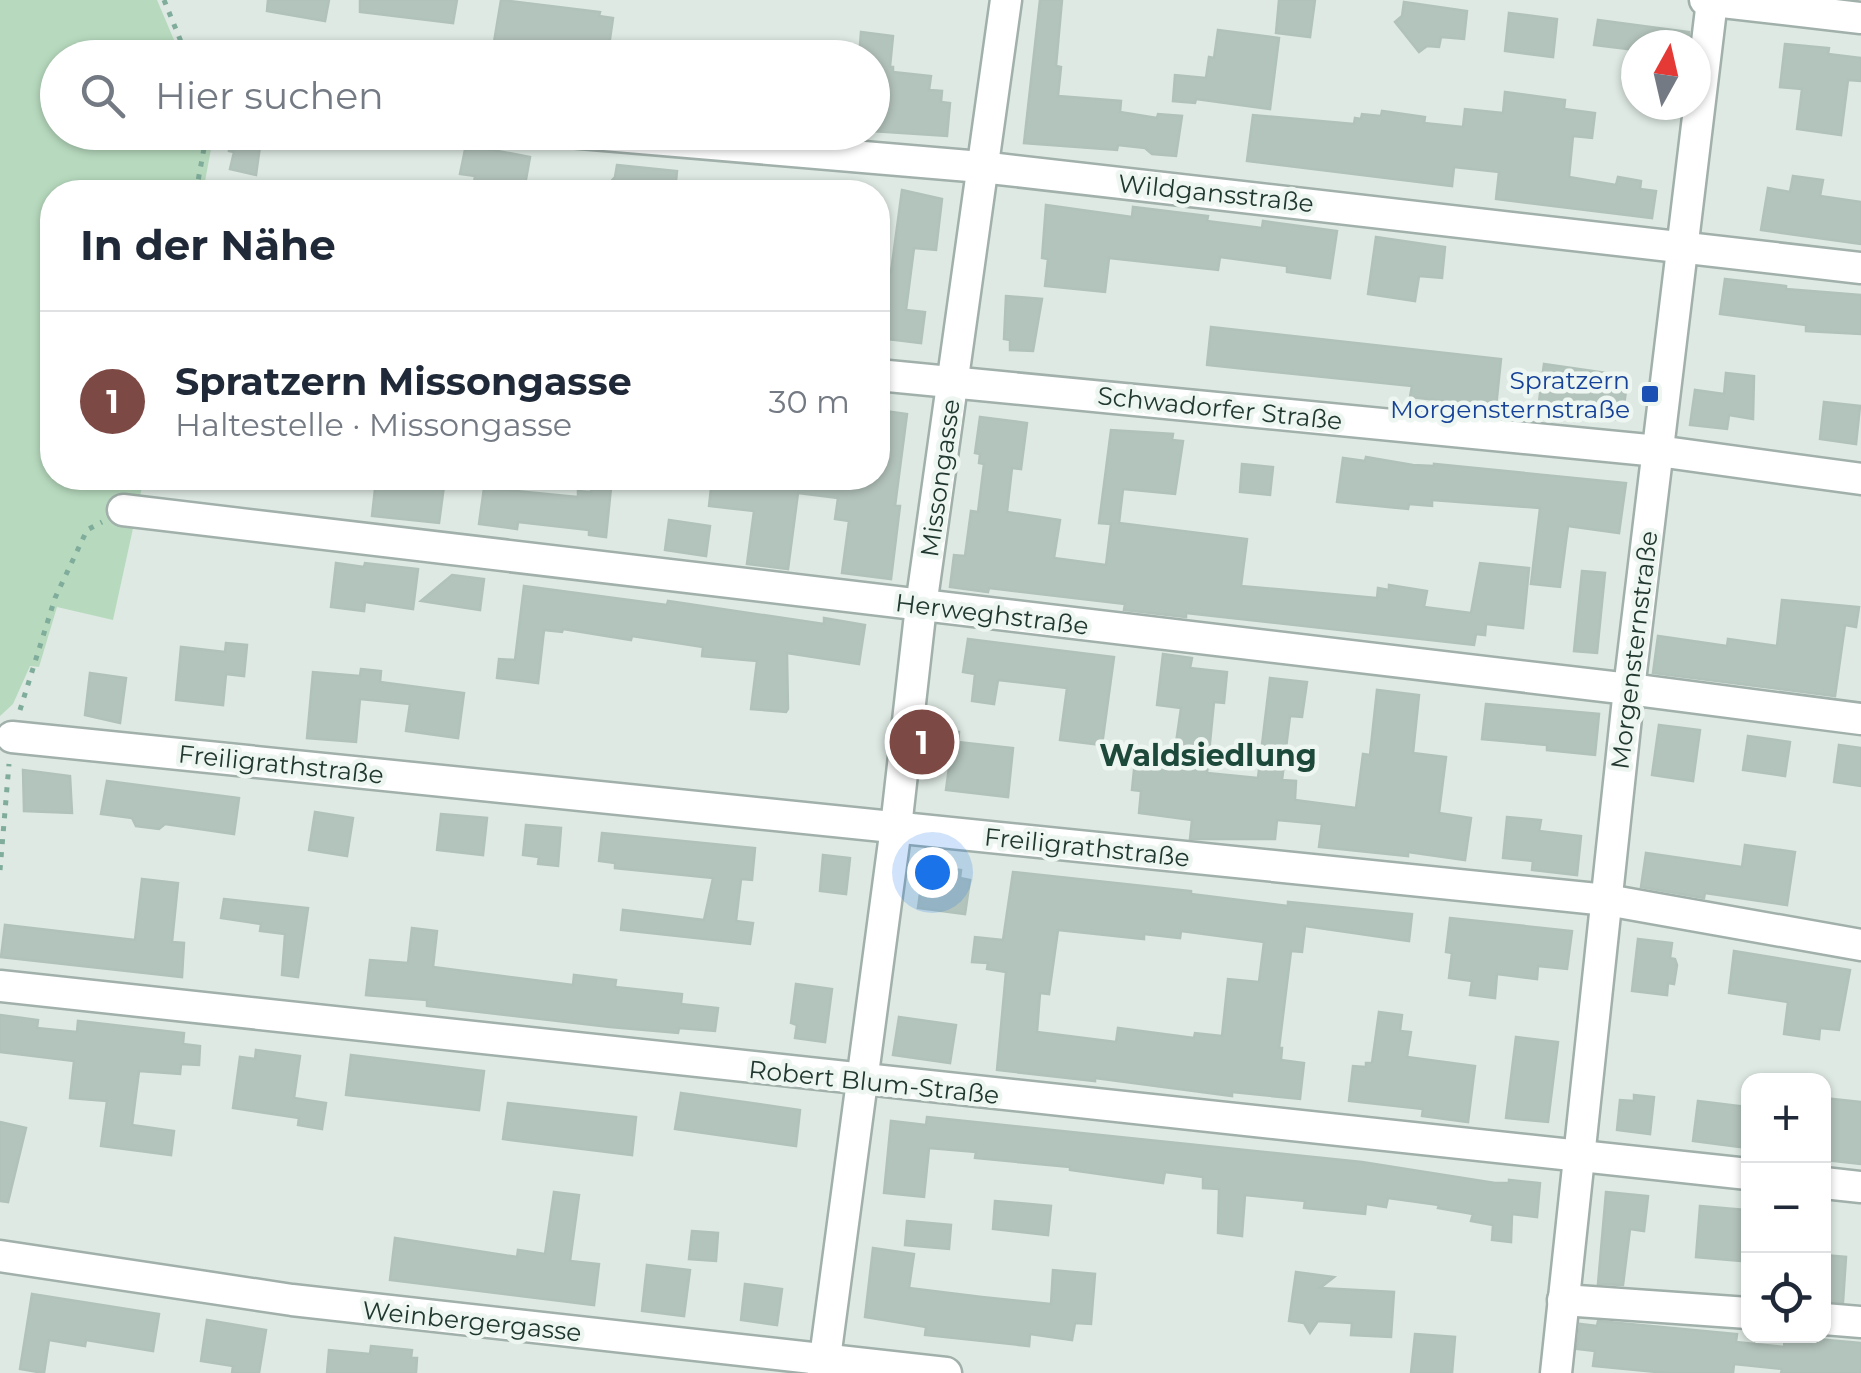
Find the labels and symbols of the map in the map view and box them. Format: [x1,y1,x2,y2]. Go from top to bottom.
north arrow [1621,30,1711,120]
street label: Wildgansstraße [1117,168,1315,218]
place label: Spratzern Morgensternstraße [1390,365,1630,424]
street label: Schwadorfer Straße [1096,380,1344,436]
marker: Spratzern Morgensternstraße [1639,383,1661,405]
street label: Missongasse [914,397,966,559]
street label: Morgensternstraße [1604,529,1664,771]
street label: Herweghstraße [894,587,1090,641]
pin: 1 [890,704,954,780]
district label: Waldsiedlung [1099,737,1317,774]
street label: Freiligrathstraße [177,738,385,790]
street label: Freiligrathstraße [983,821,1191,873]
your location [907,847,958,898]
street label: Robert Blum-Straße [747,1054,1001,1110]
street label: Weinbergergasse [361,1295,583,1347]

